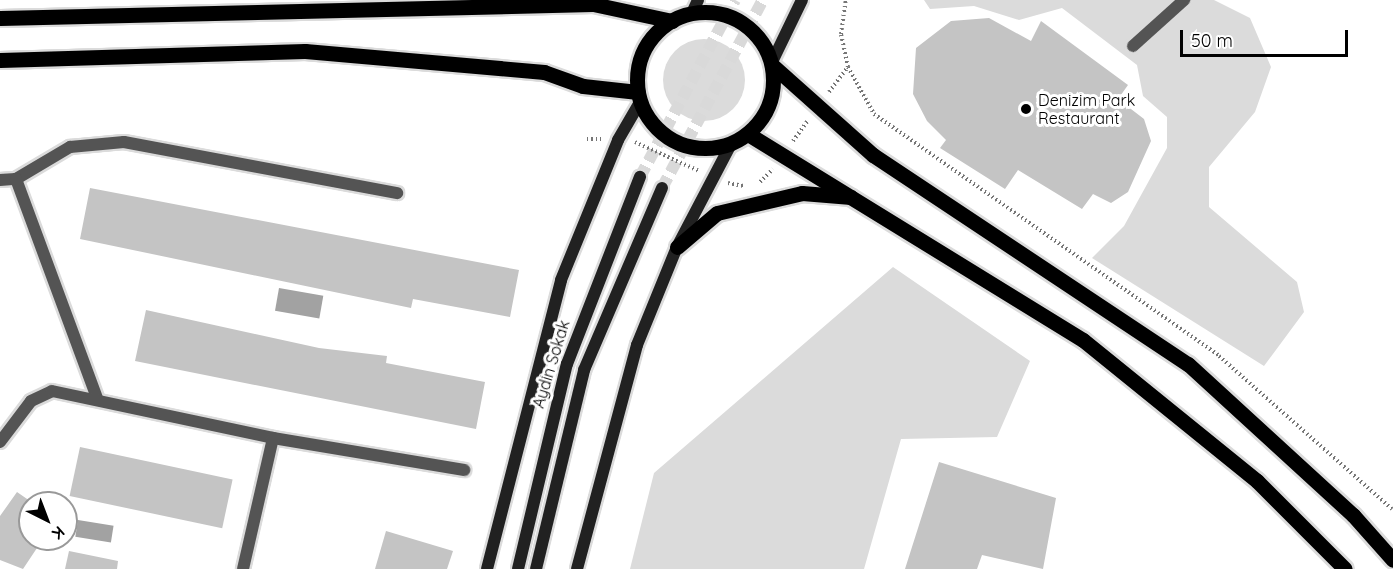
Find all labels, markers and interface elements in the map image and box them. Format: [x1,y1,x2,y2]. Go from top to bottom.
scale bar [1183,18,1351,56]
text: 50 m [1191,29,1233,52]
place label: Denizim Park Restaurant [1038,90,1135,128]
marker: Denizim Park Restaurant [1019,102,1033,116]
street label: Aydin Sokak [529,318,573,410]
north arrow [18,491,78,551]
text: K [48,522,69,544]

